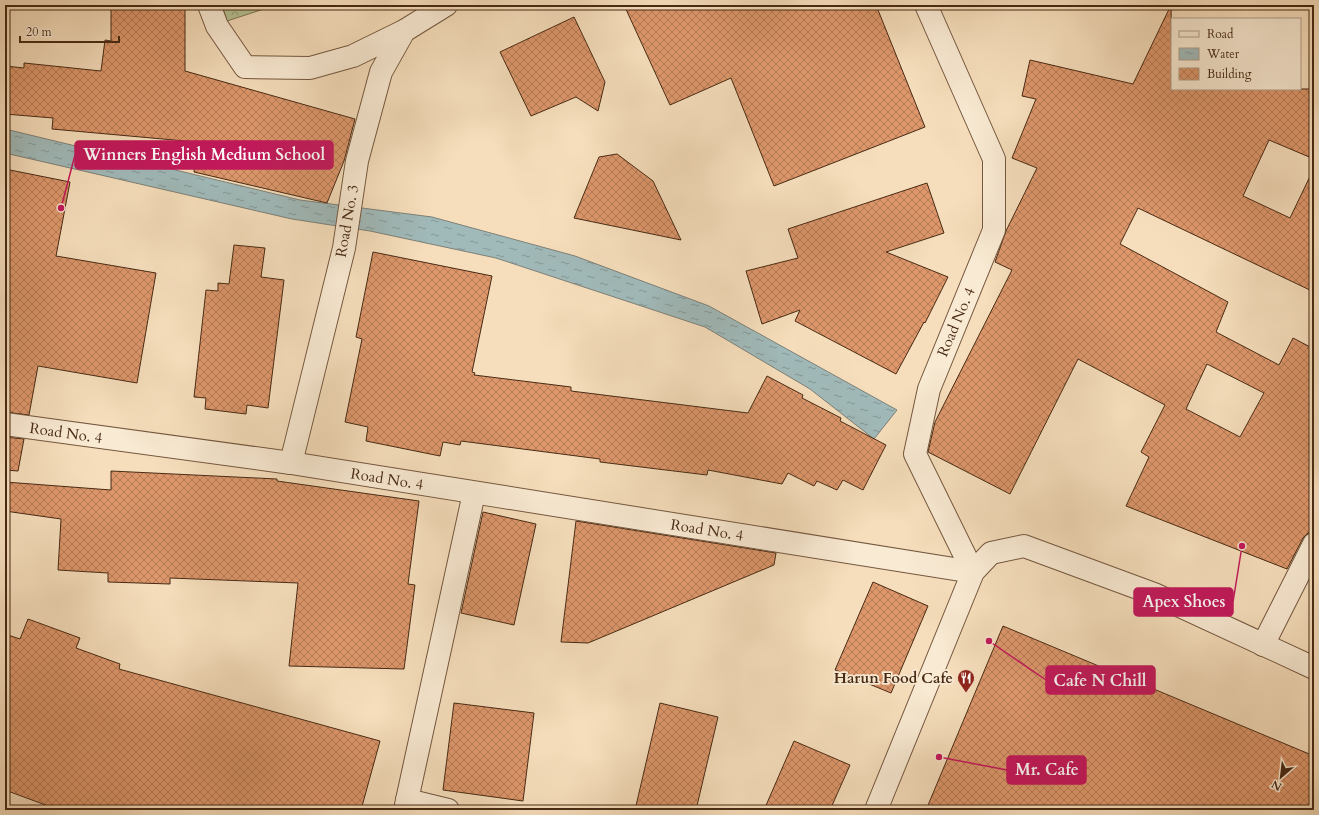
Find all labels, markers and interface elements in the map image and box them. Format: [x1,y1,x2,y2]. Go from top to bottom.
scale bar [20,18,119,44]
legend [1171,18,1301,90]
text: 20 m [26,24,53,40]
text: Road [1207,26,1234,42]
text: Water [1206,46,1240,62]
text: Building [1207,66,1252,82]
callout: Winners English Medium School [75,141,333,169]
text: Winners English Medium School [82,144,325,166]
street label: Road No. 3 [331,183,363,259]
street label: Road No. 4 [932,284,980,360]
street label: Road No. 4 [28,418,104,448]
street label: Road No. 4 [349,463,425,495]
street label: Road No. 4 [669,514,745,546]
callout: Apex Shoes [1134,588,1233,616]
text: Apex Shoes [1142,591,1226,613]
callout: Cafe N Chill [1046,666,1155,694]
place label: Harun Food Cafe [834,668,953,688]
restaurant icon: Harun Food Cafe [956,668,976,693]
text: Cafe N Chill [1053,670,1147,692]
callout: Mr. Cafe [1007,756,1086,784]
north arrow [1261,757,1301,797]
text: Mr. Cafe [1015,759,1079,781]
text: N [1268,776,1284,794]

